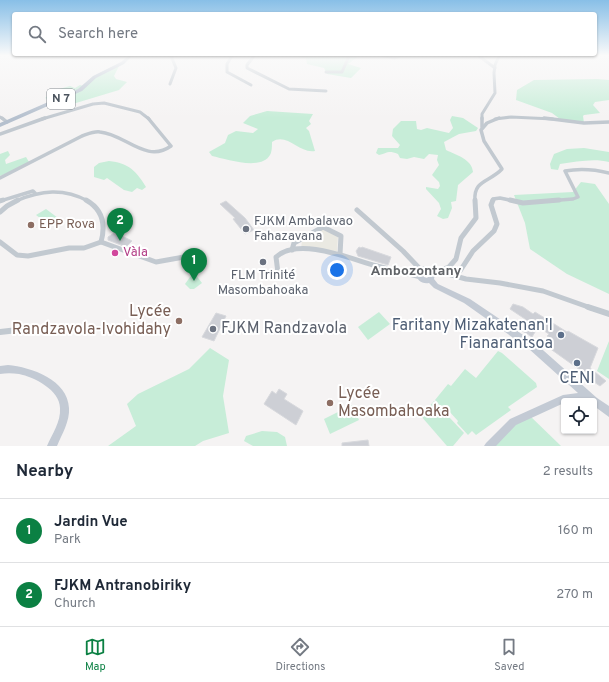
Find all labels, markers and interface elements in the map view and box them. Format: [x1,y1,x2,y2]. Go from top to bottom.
search box [12,12,597,56]
icon: search [26,23,48,45]
text: Search here [58,25,138,44]
road number: N 7 [47,89,75,109]
pin: 2 [107,208,133,241]
place label: FJKM Ambalavao Fahazavana [254,214,353,245]
place label: EPP Rova [39,217,95,233]
marker: EPP Rova [26,220,36,230]
marker: FJKM Ambalavao Fahazavana [241,224,251,234]
place label: Vàla [123,245,148,261]
marker: Vàla [110,248,120,258]
pin: 1 [181,248,207,281]
marker: FLM Trinité Masombahoaka [258,257,268,267]
your location [327,260,347,280]
district label: Ambozontany [370,263,462,280]
place label: FLM Trinité Masombahoaka [218,268,308,299]
place label: Lycée Randzavola-Ivohidahy [12,302,171,340]
marker: Lycée Randzavola-Ivohidahy [174,316,184,326]
place label: Faritany Mizakatenan'I Fianarantsoa [392,316,553,354]
place label: FJKM Randzavola [221,319,347,339]
marker: FJKM Randzavola [208,324,218,334]
marker: Faritany Mizakatenan'I Fianarantsoa [556,330,566,340]
marker: CENI [572,358,582,368]
place label: CENI [559,369,595,389]
place label: Lycée Masombahoaka [338,384,450,422]
marker: Lycée Masombahoaka [325,398,335,408]
map controls [561,398,597,434]
button: locate [561,398,597,434]
text: Nearby [16,461,73,483]
text: 2 results [543,464,593,480]
text: Jardin Vue [54,513,128,532]
text: 1 [26,523,32,539]
text: 160 m [558,523,593,539]
text: Park [54,532,81,548]
text: FJKM Antranobiriky [54,577,191,596]
text: 2 [25,587,33,603]
text: 270 m [556,587,593,603]
text: Church [54,596,96,612]
tab: Map [84,636,106,674]
tab: Directions [275,636,325,674]
tab: Saved [494,636,525,674]

